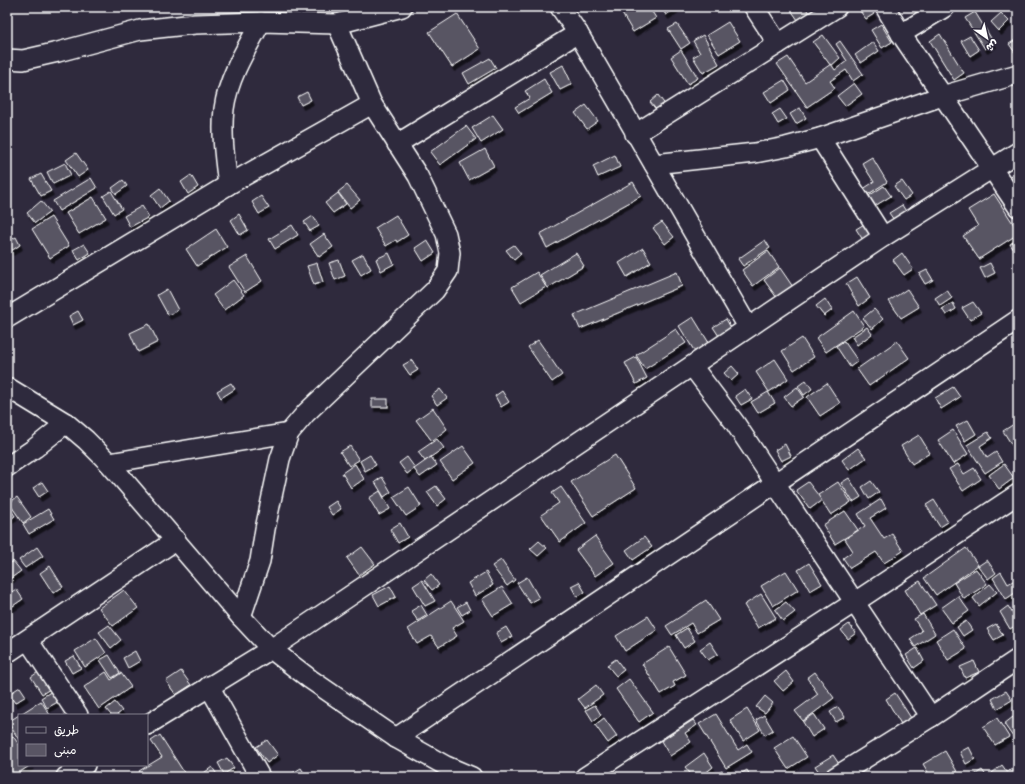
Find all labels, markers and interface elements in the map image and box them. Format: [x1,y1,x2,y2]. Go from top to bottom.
north arrow [967,18,1007,58]
text: ش [984,37,1002,55]
legend [18,714,148,766]
text: طريق [54,722,79,738]
text: مبنى [54,742,77,758]

